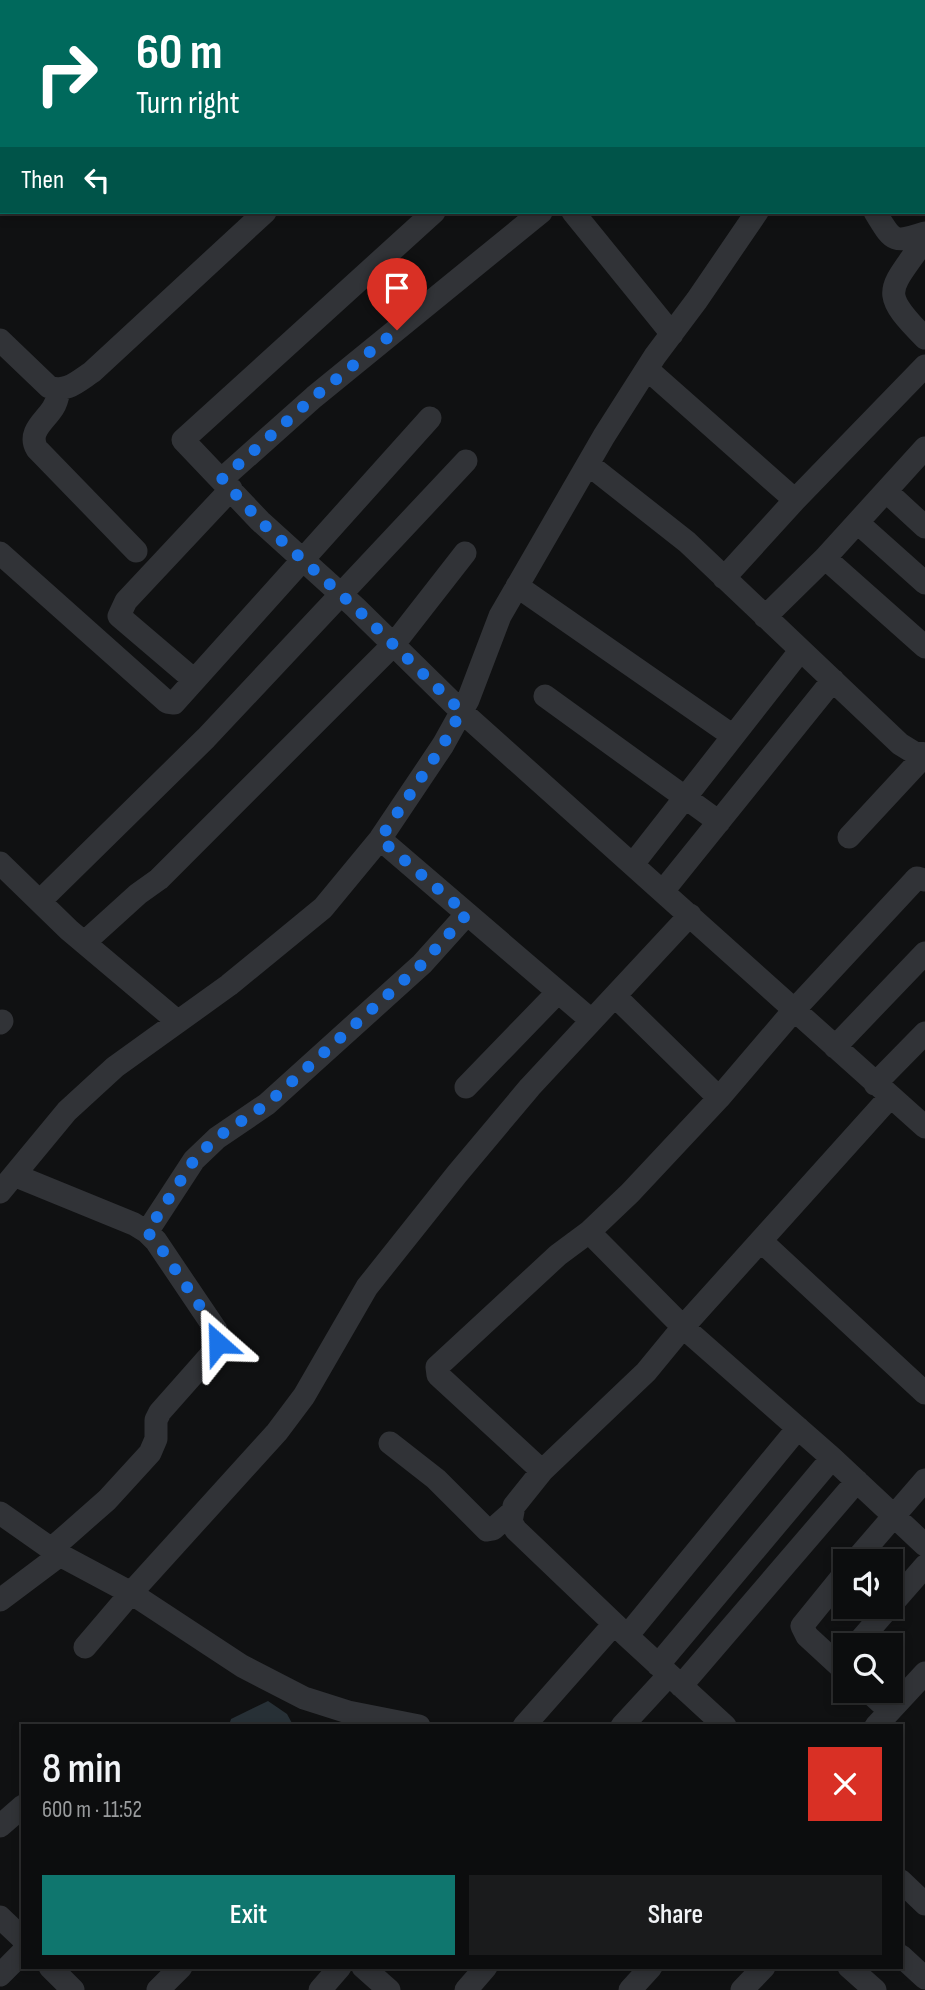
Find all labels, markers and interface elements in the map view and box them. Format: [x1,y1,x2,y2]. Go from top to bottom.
text: 60 m [136,24,223,83]
icon: right [21,28,112,119]
text: Turn right [136,84,240,123]
icon: left [78,161,116,199]
text: Then [21,165,64,196]
pin [367,258,427,330]
icon: arrive [378,269,416,307]
position arrow [181,1306,255,1380]
map controls [833,1549,903,1703]
button: sound [833,1549,903,1619]
button: search [833,1633,903,1703]
text: 8 min [42,1744,122,1795]
button: close [808,1747,882,1821]
text: 600 m · 11:52 [42,1796,142,1824]
button: Exit [42,1875,455,1955]
button: Share [469,1875,882,1955]

